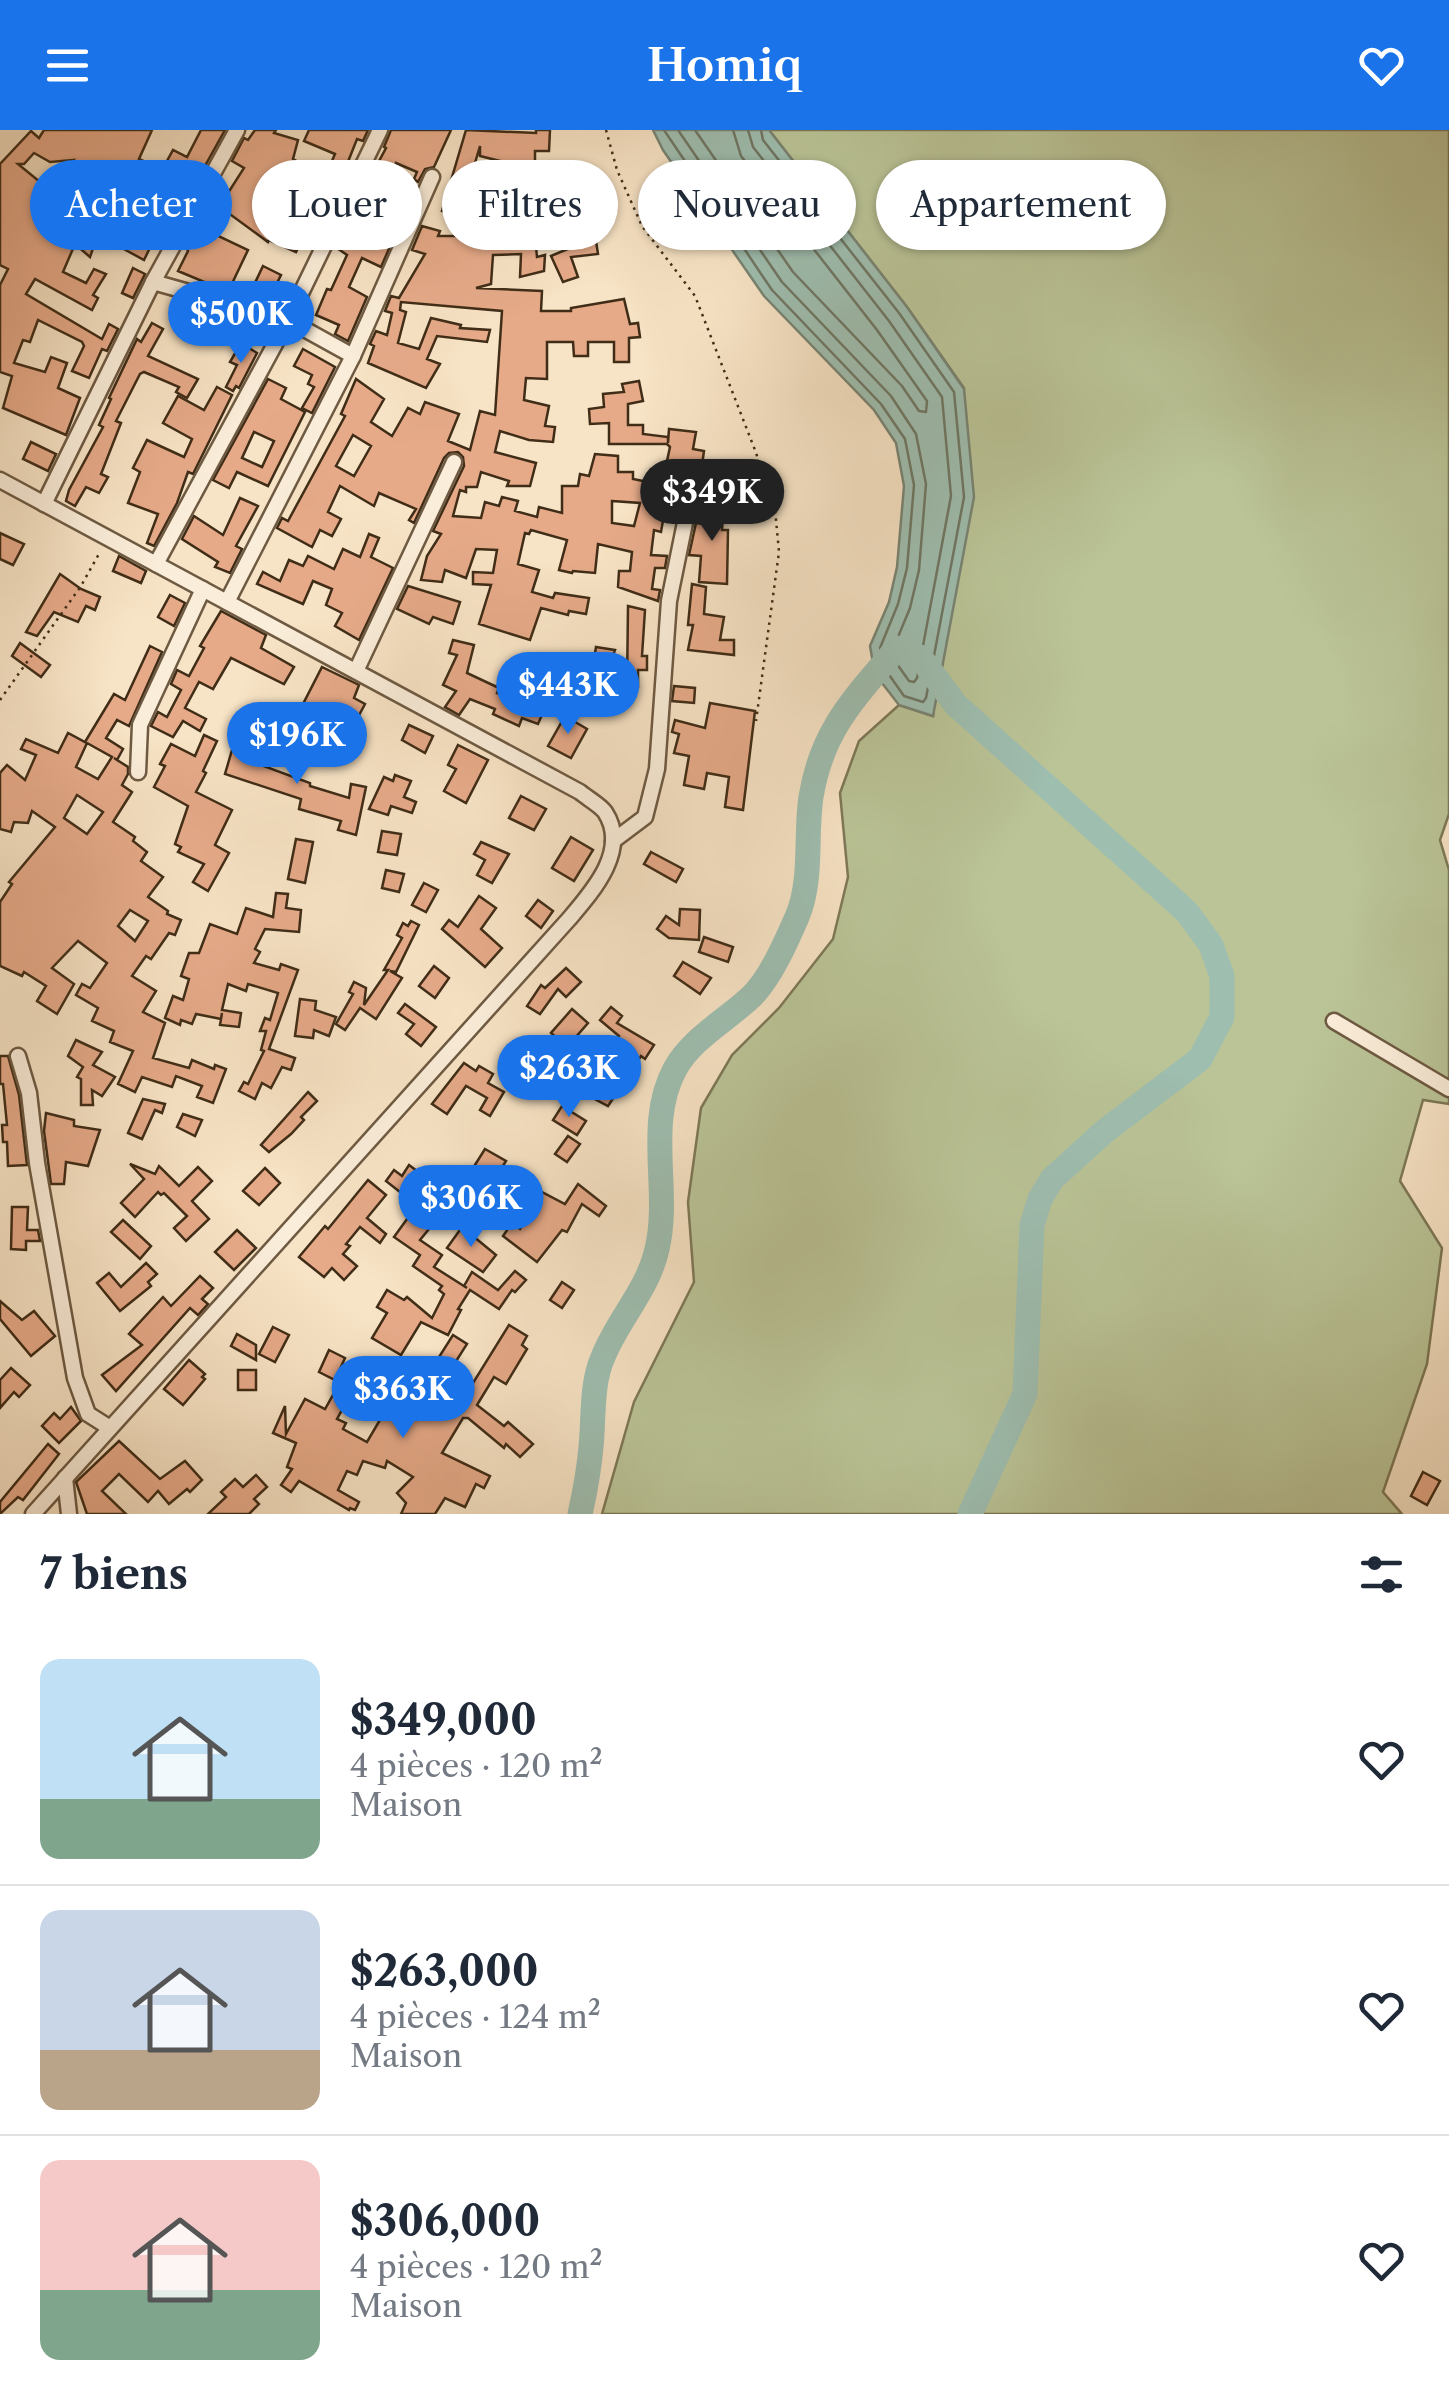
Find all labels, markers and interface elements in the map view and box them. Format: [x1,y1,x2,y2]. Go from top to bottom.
text: Homiq [647,37,802,93]
icon: menu [40,38,95,93]
icon: heart [1354,38,1409,93]
chip: Acheter [30,160,232,250]
chip: Louer [252,160,422,250]
chip: Filtres [442,160,618,250]
chip: Nouveau [638,160,856,250]
chip: Appartement [876,160,1166,250]
pin: $500K [171,281,311,366]
text: $500K [190,294,292,333]
pin: $349K [642,459,782,544]
text: $349K [662,472,762,511]
pin: $443K [498,652,638,737]
text: $443K [518,665,618,704]
pin: $196K [227,702,367,787]
text: $196K [249,715,345,754]
pin: $263K [499,1035,639,1120]
text: $263K [519,1048,619,1087]
pin: $306K [401,1165,541,1250]
text: $306K [420,1178,522,1217]
pin: $363K [333,1356,473,1441]
text: $363K [354,1369,452,1408]
icon: filters [1354,1547,1409,1602]
text: 7 biens [40,1548,188,1600]
text: $349,000 [350,1694,537,1746]
icon: home [120,1699,240,1819]
icon: heart [1354,1732,1409,1787]
text: 4 pièces · 120 m² [350,1746,603,1785]
text: Maison [350,1785,462,1824]
text: $263,000 [350,1945,538,1997]
icon: home [120,1950,240,2070]
icon: heart [1354,1983,1409,2038]
text: 4 pièces · 124 m² [350,1997,601,2036]
text: Maison [350,2036,462,2075]
text: $306,000 [350,2195,540,2247]
icon: home [120,2200,240,2320]
icon: heart [1354,2233,1409,2288]
text: 4 pièces · 120 m² [350,2247,603,2286]
text: Maison [350,2286,462,2325]

